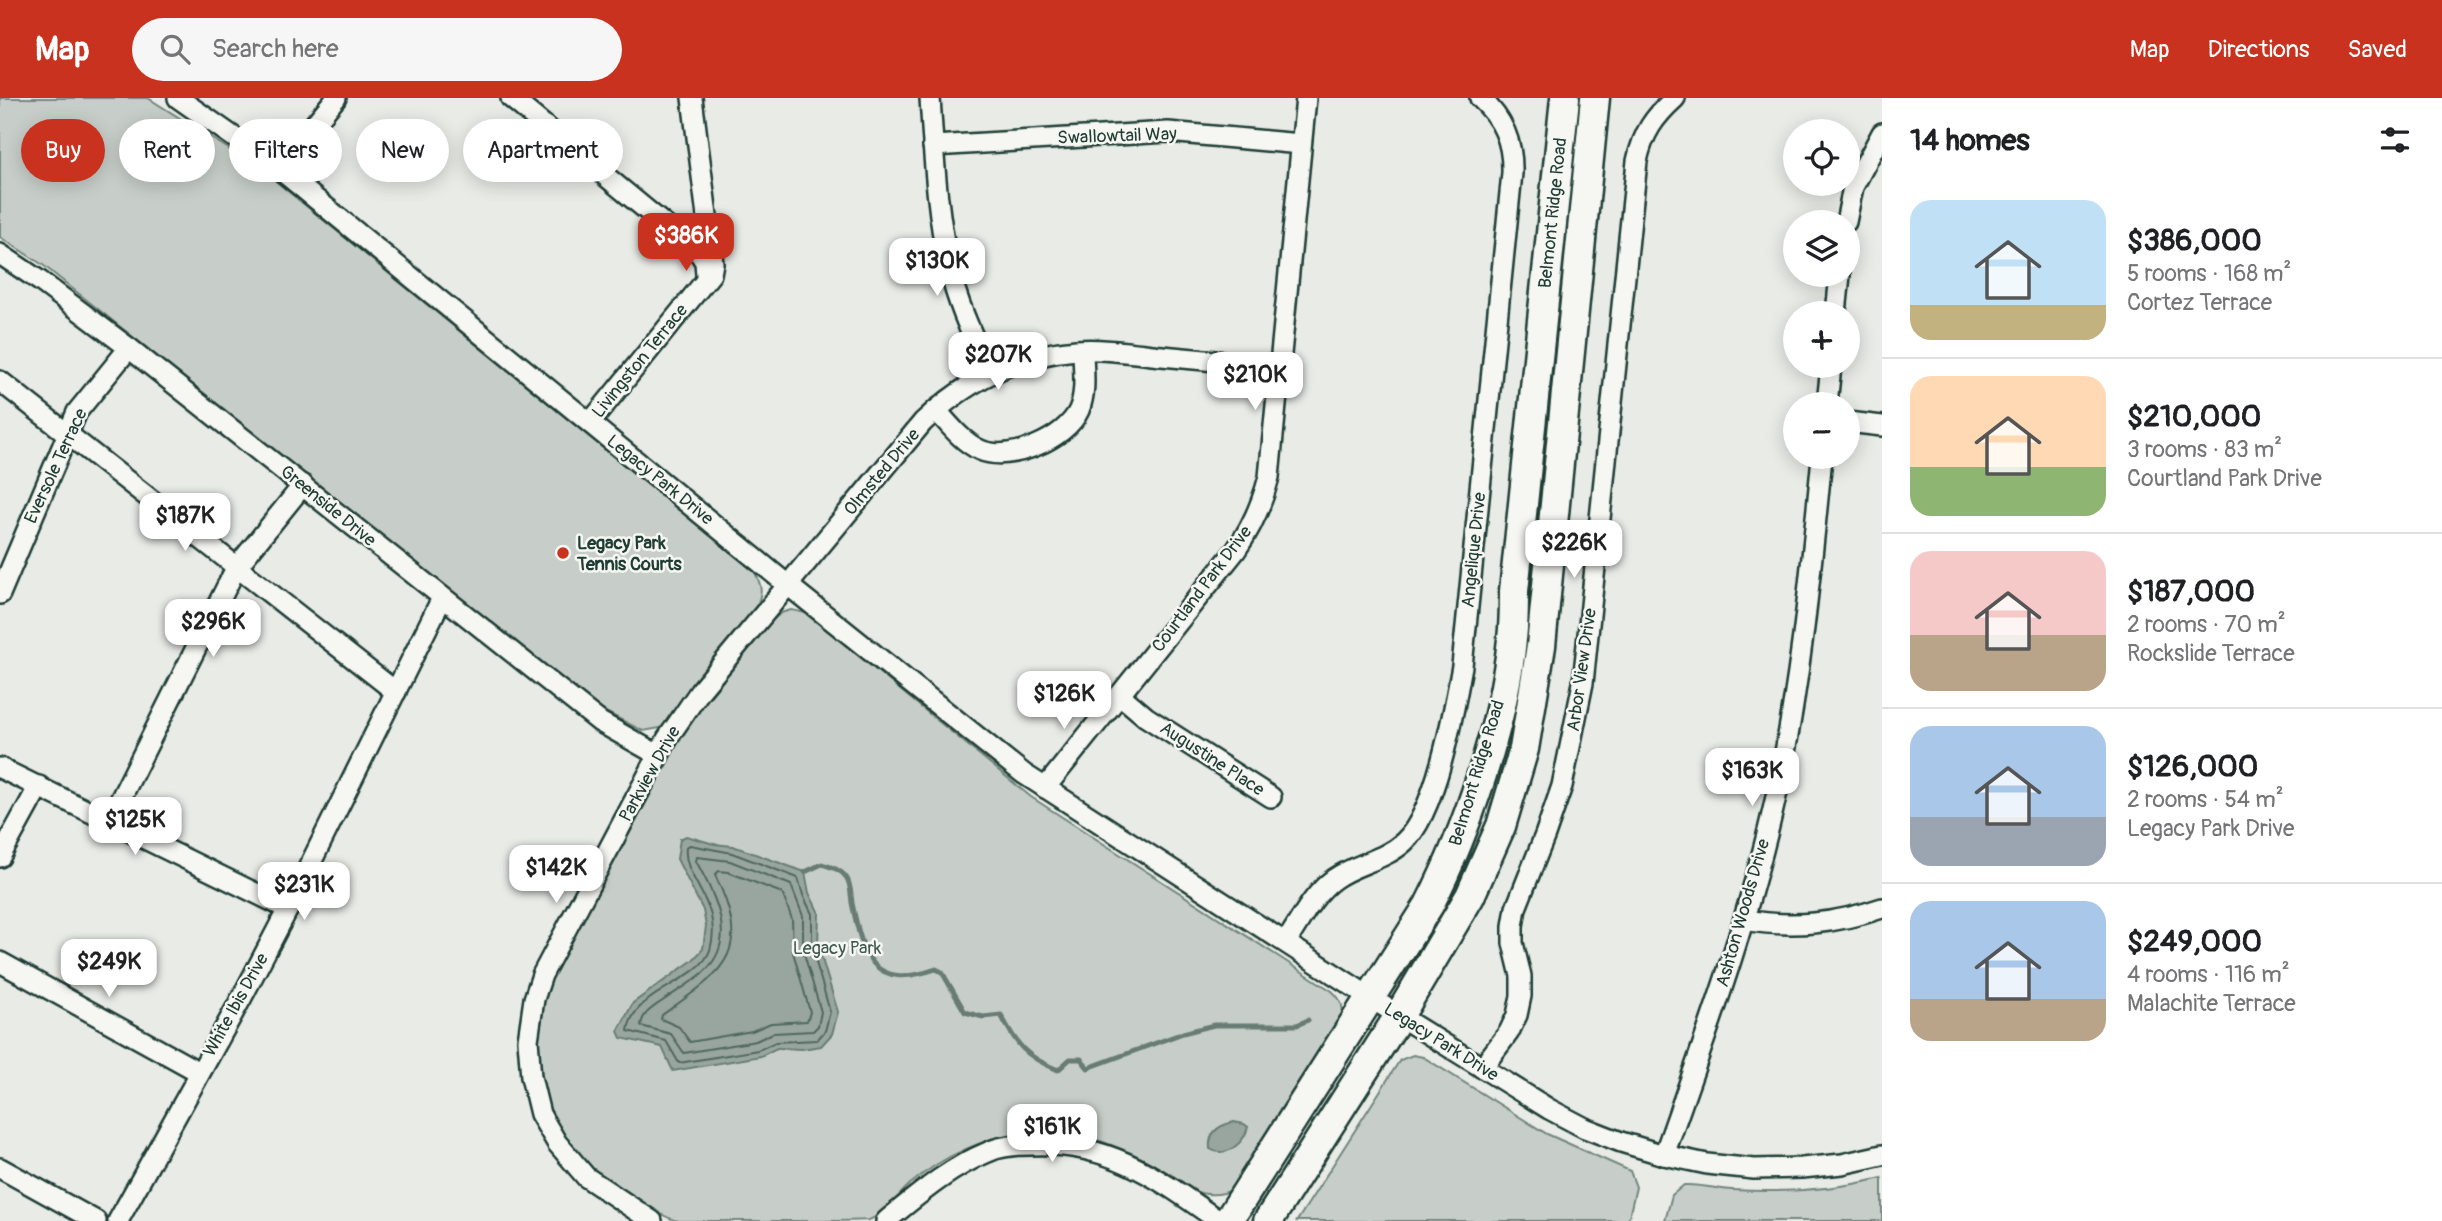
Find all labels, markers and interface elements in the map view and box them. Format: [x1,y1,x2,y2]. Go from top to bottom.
search box [132,18,622,81]
text: Map [35,29,90,70]
icon: search [156,30,194,68]
text: Search here [212,33,339,65]
text: Map [2130,35,2170,64]
text: Directions [2208,35,2309,64]
text: Saved [2347,35,2407,64]
chip: Buy [21,119,105,182]
chip: Rent [119,119,215,182]
chip: Filters [229,119,342,182]
chip: New [356,119,449,182]
chip: Apartment [463,119,623,182]
map controls [1783,119,1860,469]
button: locate [1783,119,1860,196]
icon: filters [2376,121,2414,159]
street label: Swallowtail Way [1057,122,1178,150]
text: 14 homes [1910,122,2030,159]
street label: Belmont Ridge Road [1534,137,1572,289]
button: layers [1783,210,1860,287]
pin: $386K [637,214,735,273]
text: $386K [654,221,718,250]
text: $386,000 [2127,222,2262,259]
icon: home [1966,228,2050,312]
pin: $130K [888,238,986,298]
text: $130K [905,246,969,275]
text: 5 rooms · 168 m² [2127,259,2291,288]
text: Cortez Terrace [2127,288,2272,317]
street label: Livingston Terrace [587,299,693,423]
button: + [1783,301,1860,378]
pin: $207K [949,332,1047,392]
text: $207K [964,340,1032,369]
pin: $210K [1206,352,1304,412]
text: $210K [1223,360,1287,389]
button: − [1783,392,1860,469]
text: $210,000 [2127,398,2261,435]
icon: home [1966,404,2050,488]
street label: Eversole Terrace [19,405,93,527]
street label: Olmsted Drive [839,424,925,520]
street label: Legacy Park Drive [602,430,718,530]
text: 3 rooms · 83 m² [2127,435,2282,464]
street label: Greenside Drive [275,460,381,552]
text: Courtland Park Drive [2127,464,2322,493]
street label: Angelique Drive [1457,491,1492,609]
pin: $187K [136,494,234,553]
text: $187K [155,501,215,530]
pin: $226K [1525,520,1623,580]
street label: Courtland Park Drive [1147,521,1257,657]
text: $226K [1541,528,1607,557]
place label: Legacy Park Tennis Courts [576,532,682,576]
marker: Legacy Park Tennis Courts [555,545,571,561]
text: $187,000 [2127,573,2255,610]
icon: home [1966,579,2050,663]
pin: $296K [164,600,262,659]
text: $296K [181,607,245,636]
street label: Arbor View Drive [1562,607,1602,733]
text: 2 rooms · 70 m² [2127,610,2286,639]
text: Rockslide Terrace [2127,639,2295,668]
pin: $126K [1015,672,1113,731]
text: $126K [1033,679,1095,708]
street label: Belmont Ridge Road [1444,697,1510,849]
street label: Augustine Place [1155,717,1269,801]
street label: Parkview Drive [614,722,686,826]
pin: $163K [1703,748,1801,808]
text: $126,000 [2127,748,2258,785]
icon: home [1966,754,2050,838]
text: $163K [1721,756,1783,785]
text: 2 rooms · 54 m² [2127,785,2284,814]
pin: $125K [86,798,184,857]
text: $125K [105,805,165,834]
text: Legacy Park Drive [2127,814,2294,843]
street label: Ashton Woods Drive [1711,836,1775,990]
pin: $142K [507,846,605,905]
text: $142K [525,853,587,882]
pin: $231K [255,862,353,922]
text: $231K [274,870,334,899]
text: $249,000 [2127,923,2262,960]
icon: home [1966,929,2050,1013]
park label: Legacy Park [793,937,882,960]
pin: $249K [60,940,158,999]
text: $249K [77,947,141,976]
street label: White Ibis Drive [198,949,274,1061]
text: 4 rooms · 116 m² [2127,960,2290,989]
text: Malachite Terrace [2127,989,2296,1018]
street label: Legacy Park Drive [1379,998,1503,1087]
pin: $161K [1003,1104,1101,1164]
text: $161K [1023,1112,1081,1141]

